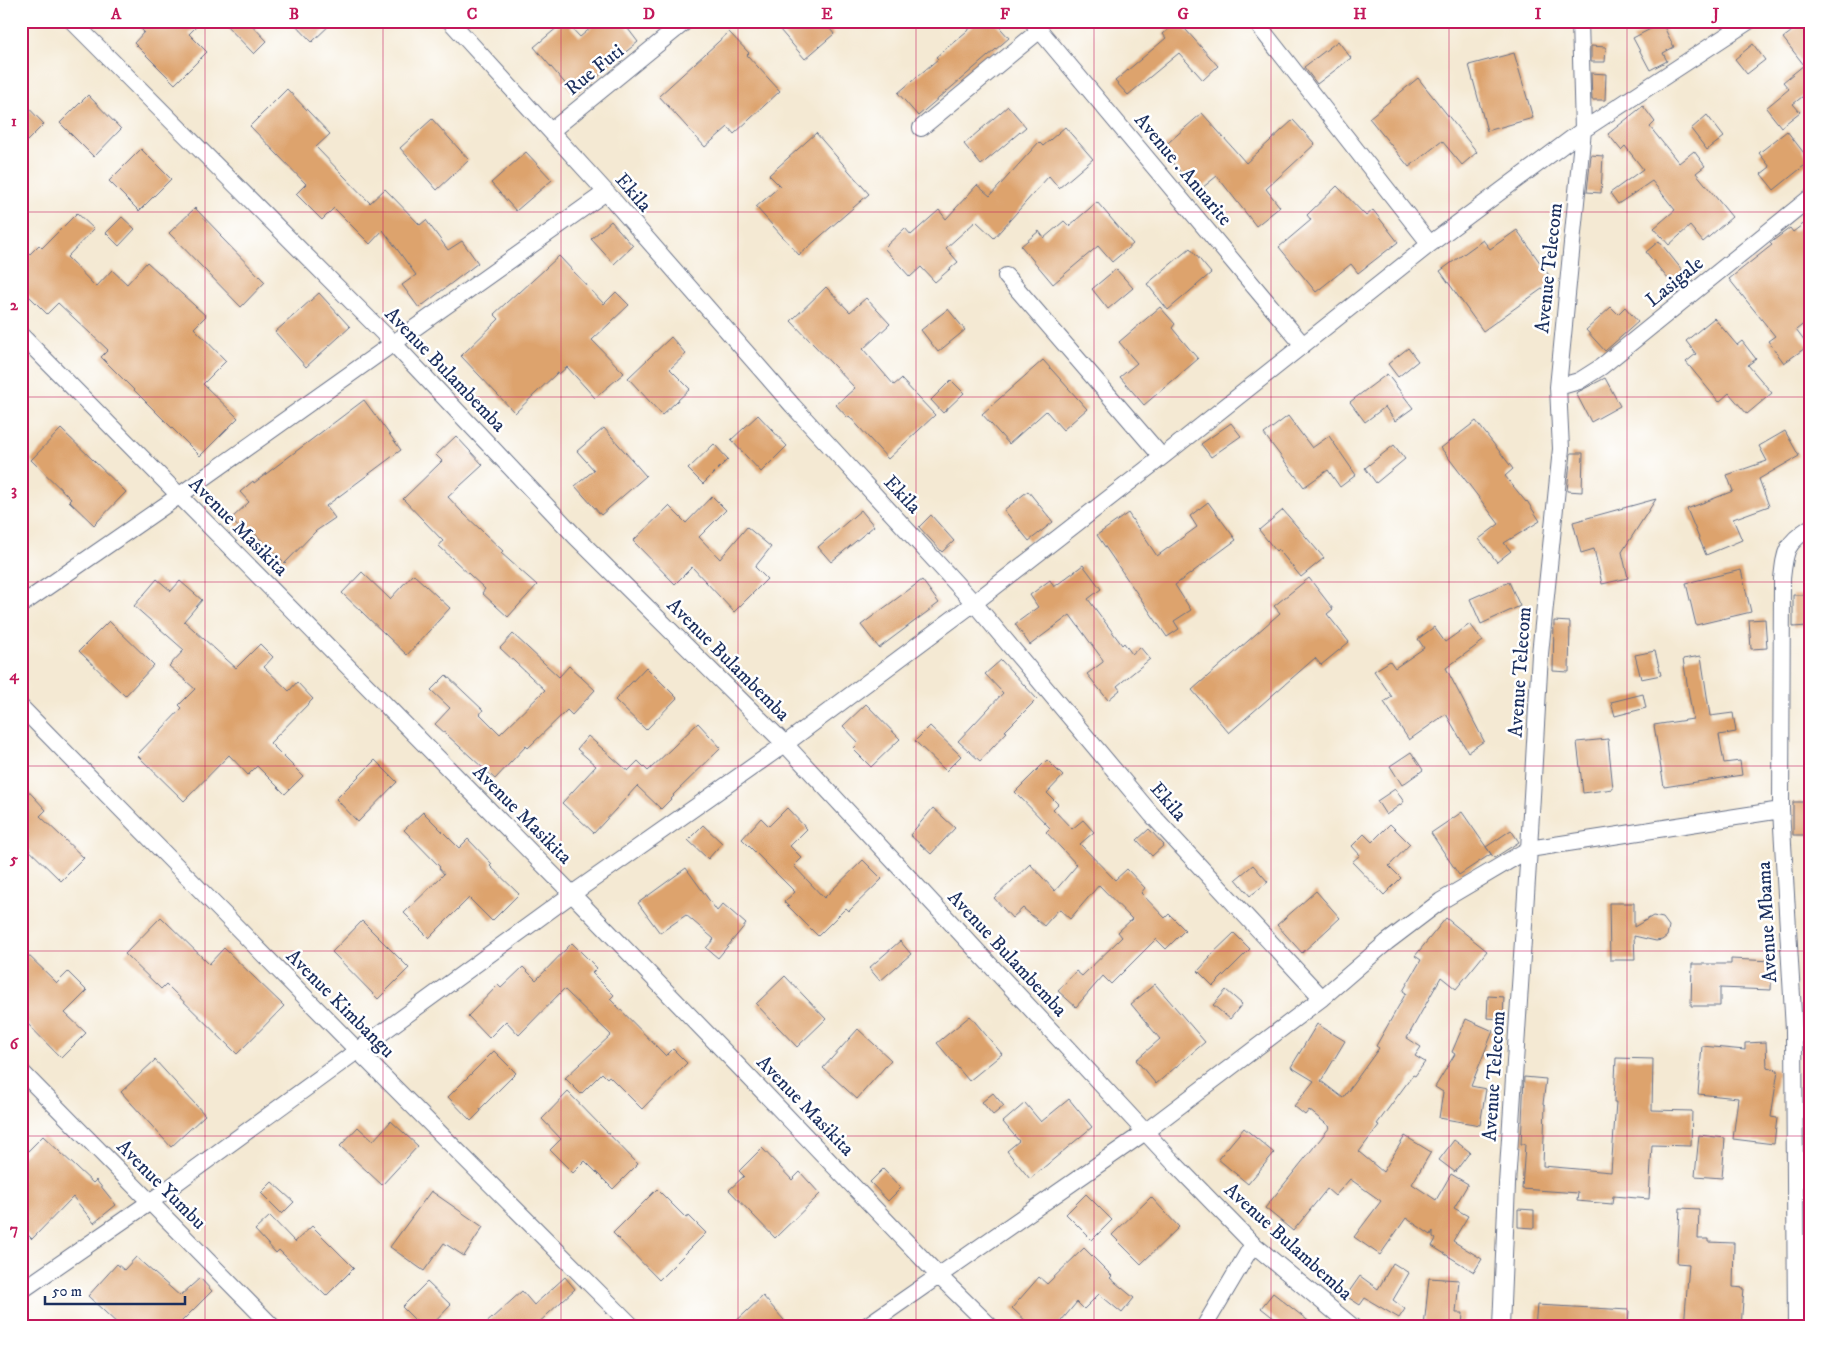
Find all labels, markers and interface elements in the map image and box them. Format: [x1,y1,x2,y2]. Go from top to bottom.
text: A [110,4,122,24]
text: B [289,4,299,24]
text: C [467,4,477,24]
text: D [643,4,655,24]
text: E [821,4,833,24]
text: F [1000,4,1010,24]
text: G [1177,4,1189,24]
text: H [1353,4,1367,24]
text: I [1535,4,1542,24]
text: J [1711,4,1720,24]
street label: Rue Futi [560,39,629,101]
street label: Avenue . Anuarite [1128,109,1237,231]
text: 1 [11,111,17,131]
street label: Ekila [609,168,657,218]
street label: Avenue Telecom [1530,202,1569,335]
street label: Lasigale [1641,251,1709,313]
text: 2 [10,295,19,315]
street label: Avenue Bulambemba [379,302,511,438]
street label: Ekila [878,471,926,520]
street label: Avenue Masikita [183,472,293,582]
text: 3 [11,480,17,500]
street label: Avenue Bulambemba [661,593,795,727]
street label: Avenue Telecom [1503,606,1538,738]
text: 4 [8,665,19,685]
street label: Avenue Masikita [467,760,577,870]
street label: Ekila [1144,777,1192,827]
text: 5 [9,849,18,869]
street label: Avenue Mbama [1752,860,1783,983]
street label: Avenue Bulambemba [942,885,1072,1023]
street label: Avenue Kimbangu [280,944,400,1064]
street label: Avenue Telecom [1477,1010,1512,1142]
text: 6 [10,1034,20,1054]
street label: Avenue Masikita [751,1050,860,1162]
street label: Avenue Yumbu [111,1135,211,1235]
street label: Avenue Bulambemba [1219,1178,1358,1307]
text: 7 [10,1219,18,1239]
scale bar [45,1273,185,1305]
text: 50 m [52,1282,82,1301]

